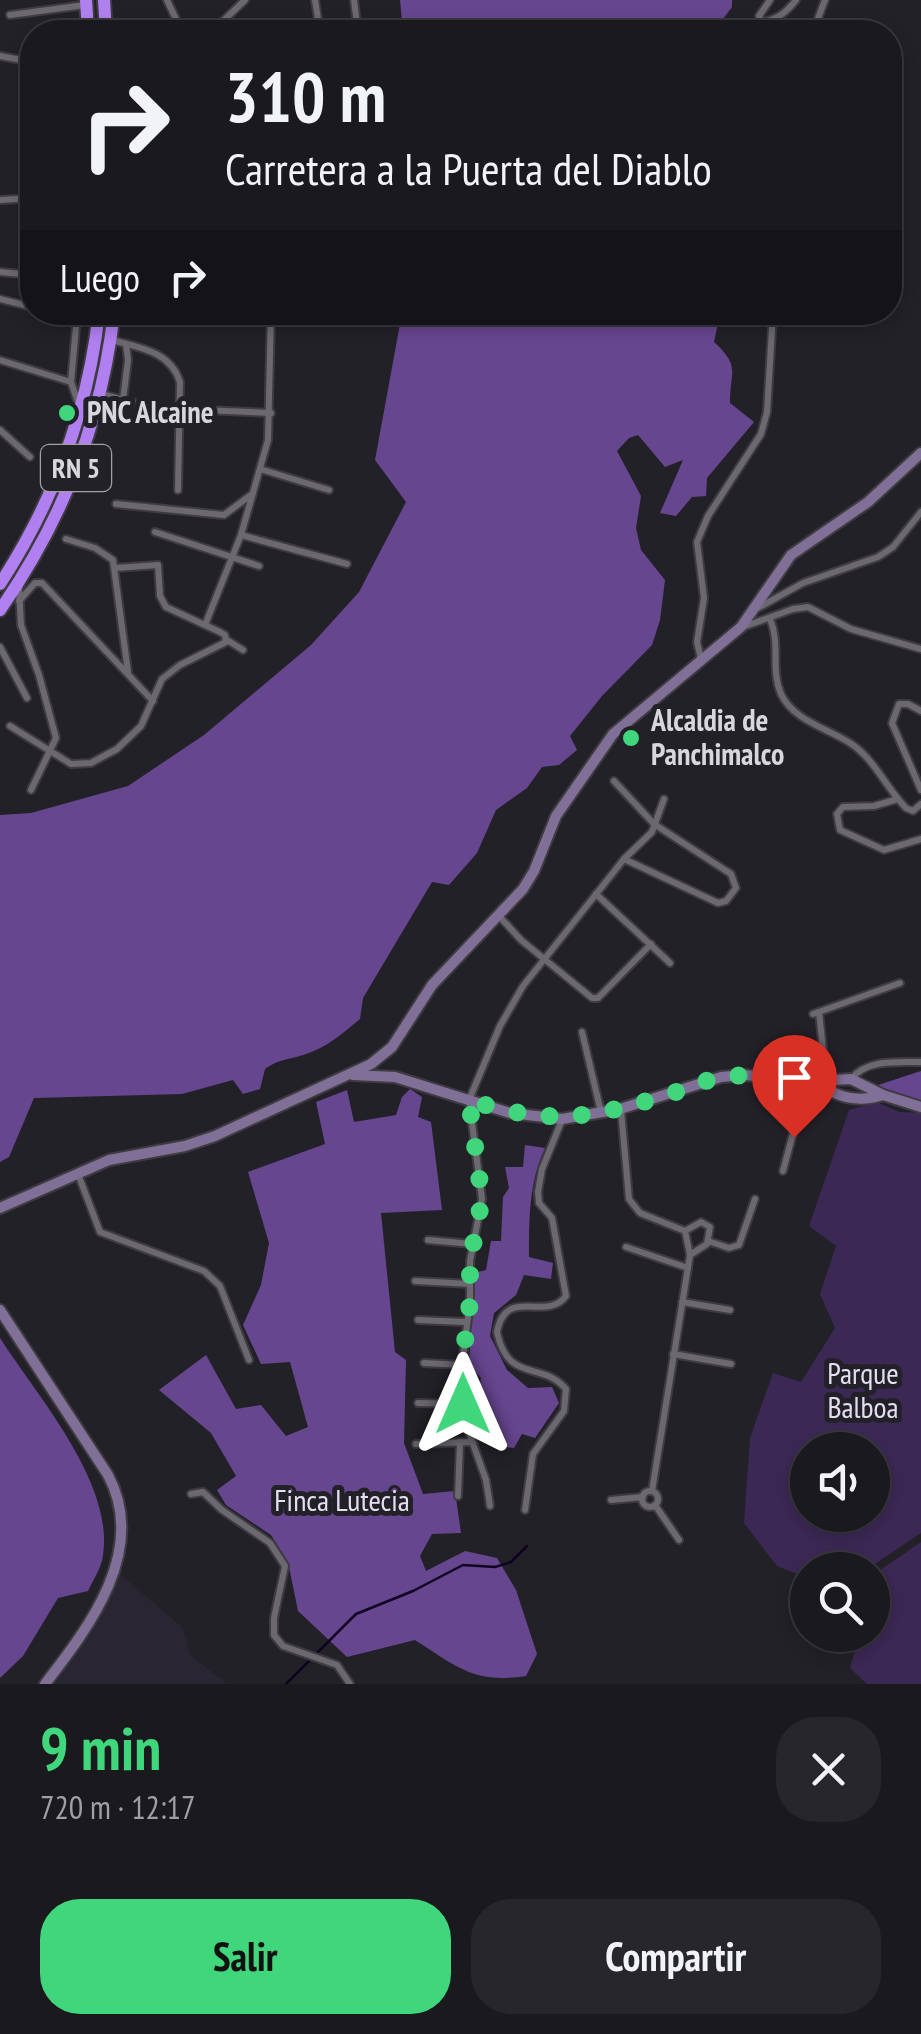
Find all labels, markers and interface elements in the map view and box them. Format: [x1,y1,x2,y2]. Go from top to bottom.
text: 310 m [225,51,386,141]
icon: right [60,60,190,190]
text: Carretera a la Puerta del Diablo [225,139,712,197]
icon: right [160,250,215,305]
text: Luego [60,253,140,302]
place label: PNC Alcaine [87,392,214,431]
marker: PNC Alcaine [56,402,78,424]
road number: RN 5 [41,445,111,491]
place label: Alcaldia de Panchimalco [650,700,784,773]
marker: Alcaldia de Panchimalco [620,727,642,749]
pin [752,1035,837,1138]
icon: arrive [767,1050,822,1105]
position arrow [411,1352,515,1456]
park label: Parque Balboa [827,1353,899,1426]
map controls [790,1432,890,1652]
button: sound [790,1432,890,1532]
park label: Finca Lutecia [274,1480,410,1519]
button: search [790,1552,890,1652]
text: 9 min [40,1709,161,1787]
button: close [776,1717,881,1822]
text: 720 m · 12:17 [40,1786,195,1828]
button: Salir [40,1899,451,2014]
button: Compartir [471,1899,881,2014]

